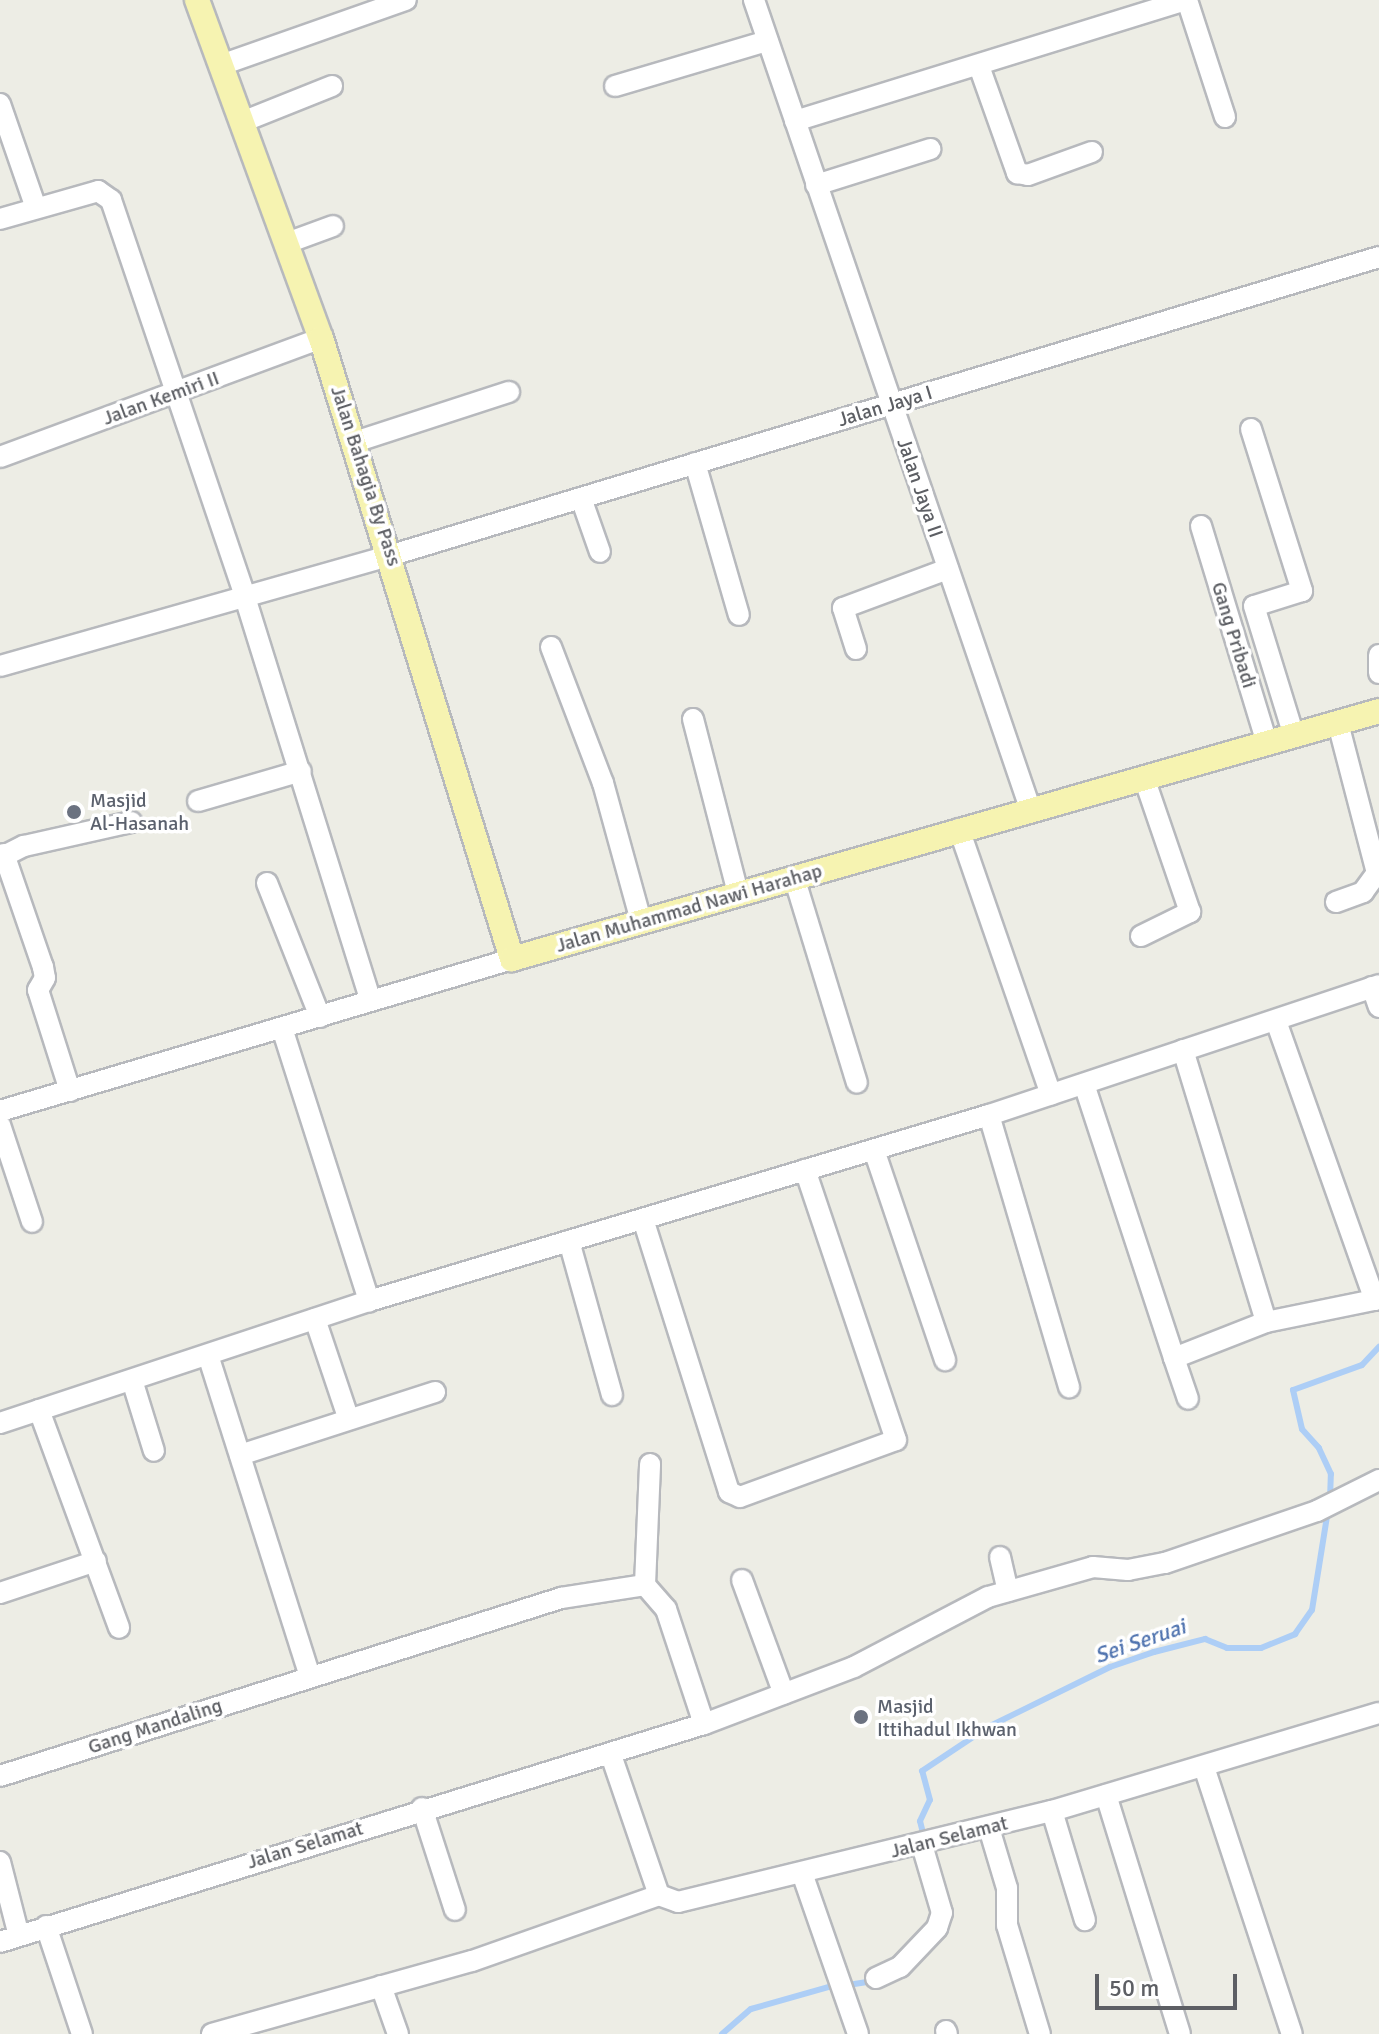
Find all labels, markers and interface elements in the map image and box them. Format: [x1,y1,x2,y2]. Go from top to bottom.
street label: Jalan Kemiri II [100,366,222,430]
street label: Jalan Jaya I [835,380,935,432]
street label: Jalan Bahagia By Pass [326,383,406,569]
street label: Jalan Jaya II [892,435,948,541]
street label: Gang Pribadi [1207,579,1261,691]
place label: Masjid Al-Hasanah [90,788,189,835]
marker: Masjid Al-Hasanah [65,803,83,821]
street label: Jalan Muhammad Nawi Harahap [553,858,825,958]
water label: Sei Seruai [1091,1613,1189,1669]
street label: Gang Mandaling [85,1693,225,1759]
place label: Masjid Ittihadul Ikhwan [877,1694,1017,1741]
marker: Masjid Ittihadul Ikhwan [852,1708,870,1726]
street label: Jalan Selamat [888,1811,1010,1863]
street label: Jalan Selamat [244,1816,366,1874]
scale bar [1099,1958,1241,2008]
text: 50 m [1109,1973,1159,2003]

